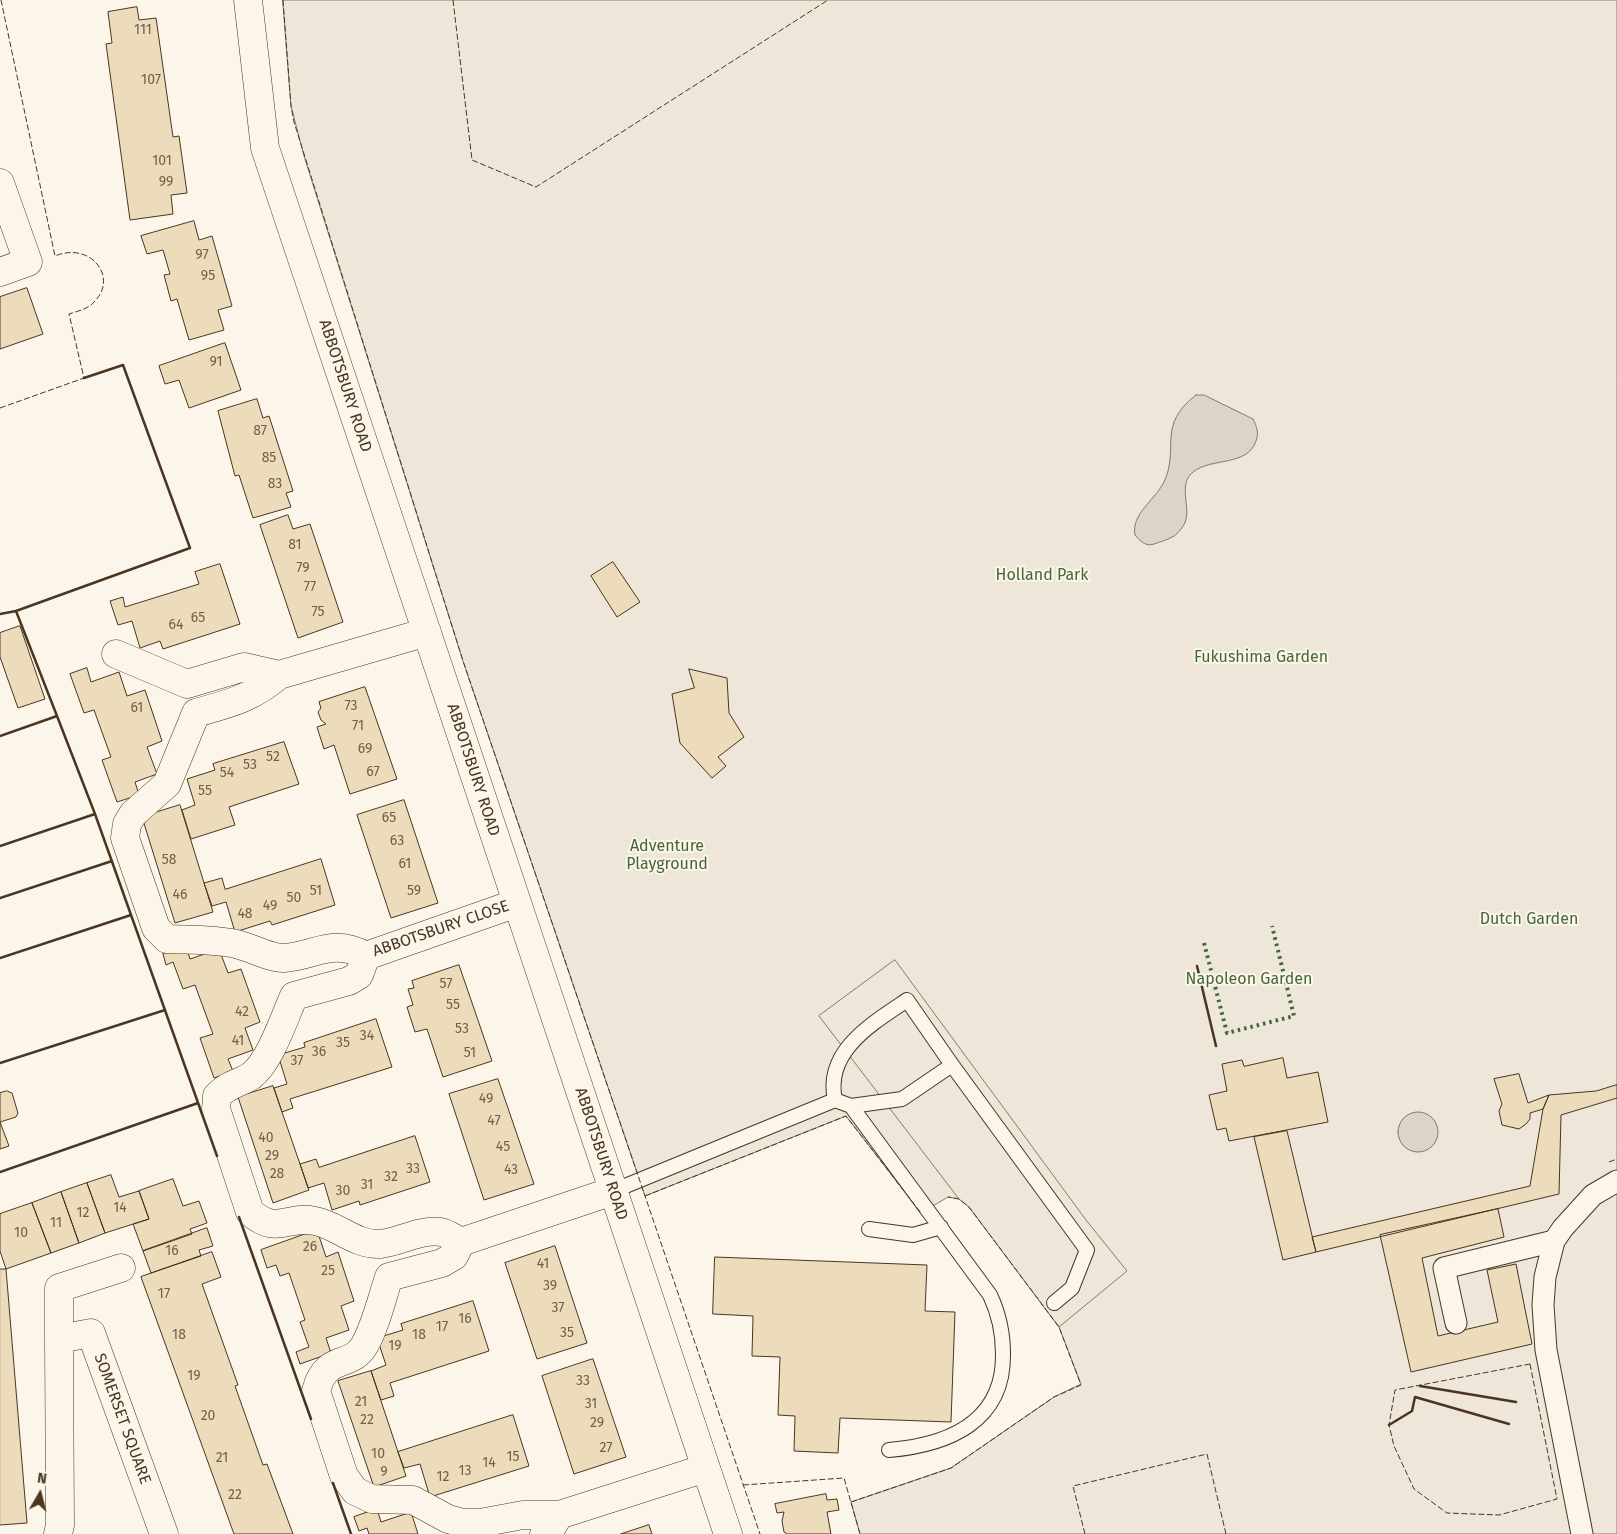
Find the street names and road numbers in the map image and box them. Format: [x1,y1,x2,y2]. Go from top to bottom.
street label: ABBOTSBURY ROAD [314,317,376,455]
street label: ABBOTSBURY ROAD [442,701,504,839]
street label: ABBOTSBURY CLOSE [370,897,512,961]
street label: ABBOTSBURY ROAD [570,1085,632,1223]
street label: SOMERSET SQUARE [89,1351,155,1487]

